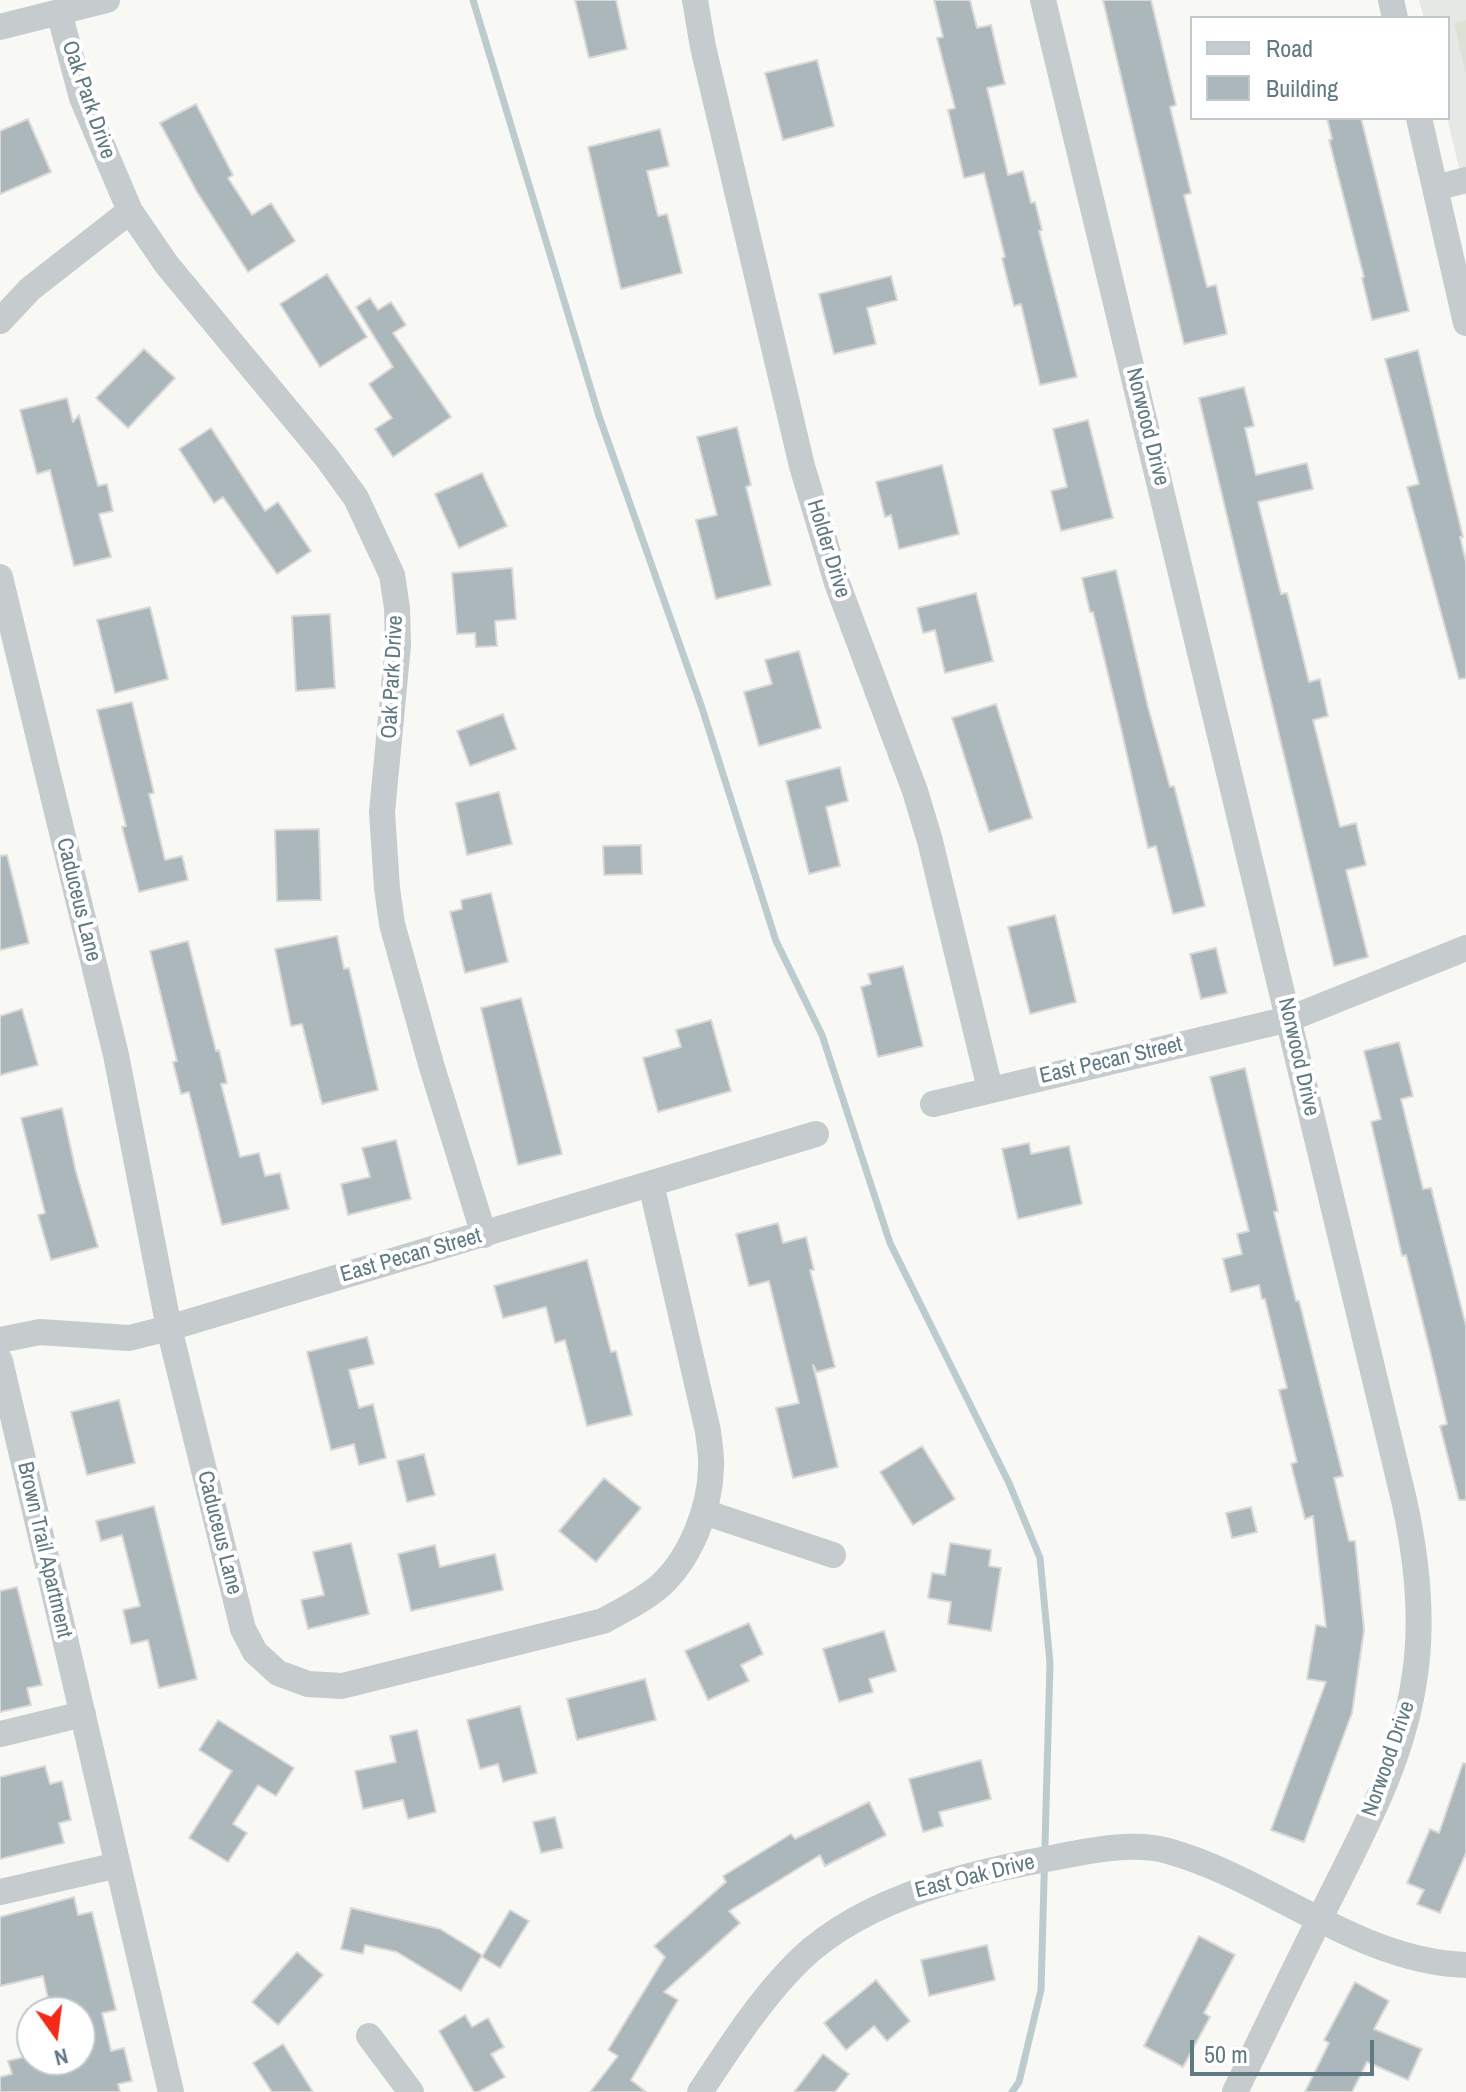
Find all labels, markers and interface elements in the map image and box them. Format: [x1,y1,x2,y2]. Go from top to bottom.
legend [1190,16,1450,120]
text: Road [1266,32,1313,64]
street label: Oak Park Drive [55,37,121,163]
text: Building [1266,72,1338,104]
street label: Norwood Drive [1120,365,1174,489]
street label: Holder Drive [801,497,855,601]
street label: Oak Park Drive [377,615,409,739]
street label: Caduceus Lane [50,835,106,965]
street label: Norwood Drive [1272,995,1324,1119]
street label: East Pecan Street [1037,1032,1185,1090]
street label: East Pecan Street [337,1223,485,1289]
street label: Brown Trail Apartment [11,1459,77,1641]
street label: Caduceus Lane [191,1468,247,1598]
street label: Norwood Drive [1357,1698,1421,1820]
street label: East Oak Drive [912,1849,1038,1905]
north arrow [16,1996,96,2076]
scale bar [1194,2024,1378,2074]
text: 50 m [1204,2038,1248,2070]
text: N [51,2041,71,2073]

